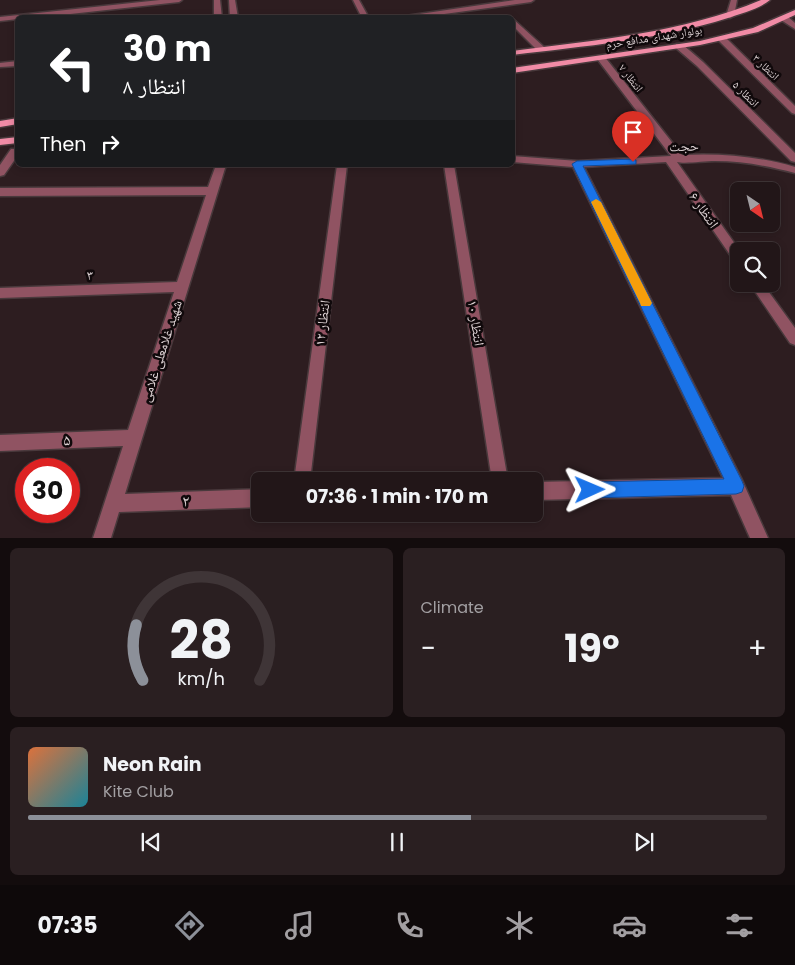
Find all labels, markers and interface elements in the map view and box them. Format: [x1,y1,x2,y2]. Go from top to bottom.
street label: بولوار شهدای مدافع حرم [605,22,703,52]
text: 30 m [123,24,211,73]
icon: left [40,35,105,100]
street label: انتظار ۳ [749,50,783,84]
street label: انتظار ۷ [615,61,647,95]
text: انتظار ۸ [123,71,186,102]
street label: انتظار ۵ [729,77,763,111]
pin [612,111,654,162]
icon: arrive [619,118,647,146]
icon: right [96,130,124,158]
text: Then [40,131,86,158]
street label: حجت [669,135,699,157]
north arrow [730,182,780,232]
map controls [730,182,780,292]
street label: انتظار ۶ [684,188,724,232]
button: search [730,242,780,292]
street label: ۳ [87,265,93,285]
street label: شهید غلامعلی غلامی [135,297,187,405]
street label: انتظار ۱۲ [309,299,335,347]
street label: انتظار ۱۰ [463,299,489,347]
street label: ۵ [63,428,71,452]
speed limit sign: 30 [15,458,80,523]
position arrow [563,463,615,515]
text: 07:36 · 1 min · 170 m [306,483,488,510]
street label: ۲ [182,489,190,513]
text: Climate [421,596,484,619]
text: 28 [170,604,233,677]
text: 19° [564,622,620,675]
text: − [421,629,436,668]
text: + [748,629,767,668]
text: km/h [177,666,225,691]
text: Neon Rain [103,751,202,778]
text: Kite Club [103,780,174,803]
icon: previous [137,828,165,856]
icon: pause [383,828,411,856]
icon: next [630,828,658,856]
icon: directions [172,908,207,943]
icon: music [282,908,317,943]
icon: phone [392,908,427,943]
icon: climate [502,908,537,943]
icon: car [612,908,647,943]
icon: filters [722,908,757,943]
text: 07:35 [38,910,97,941]

